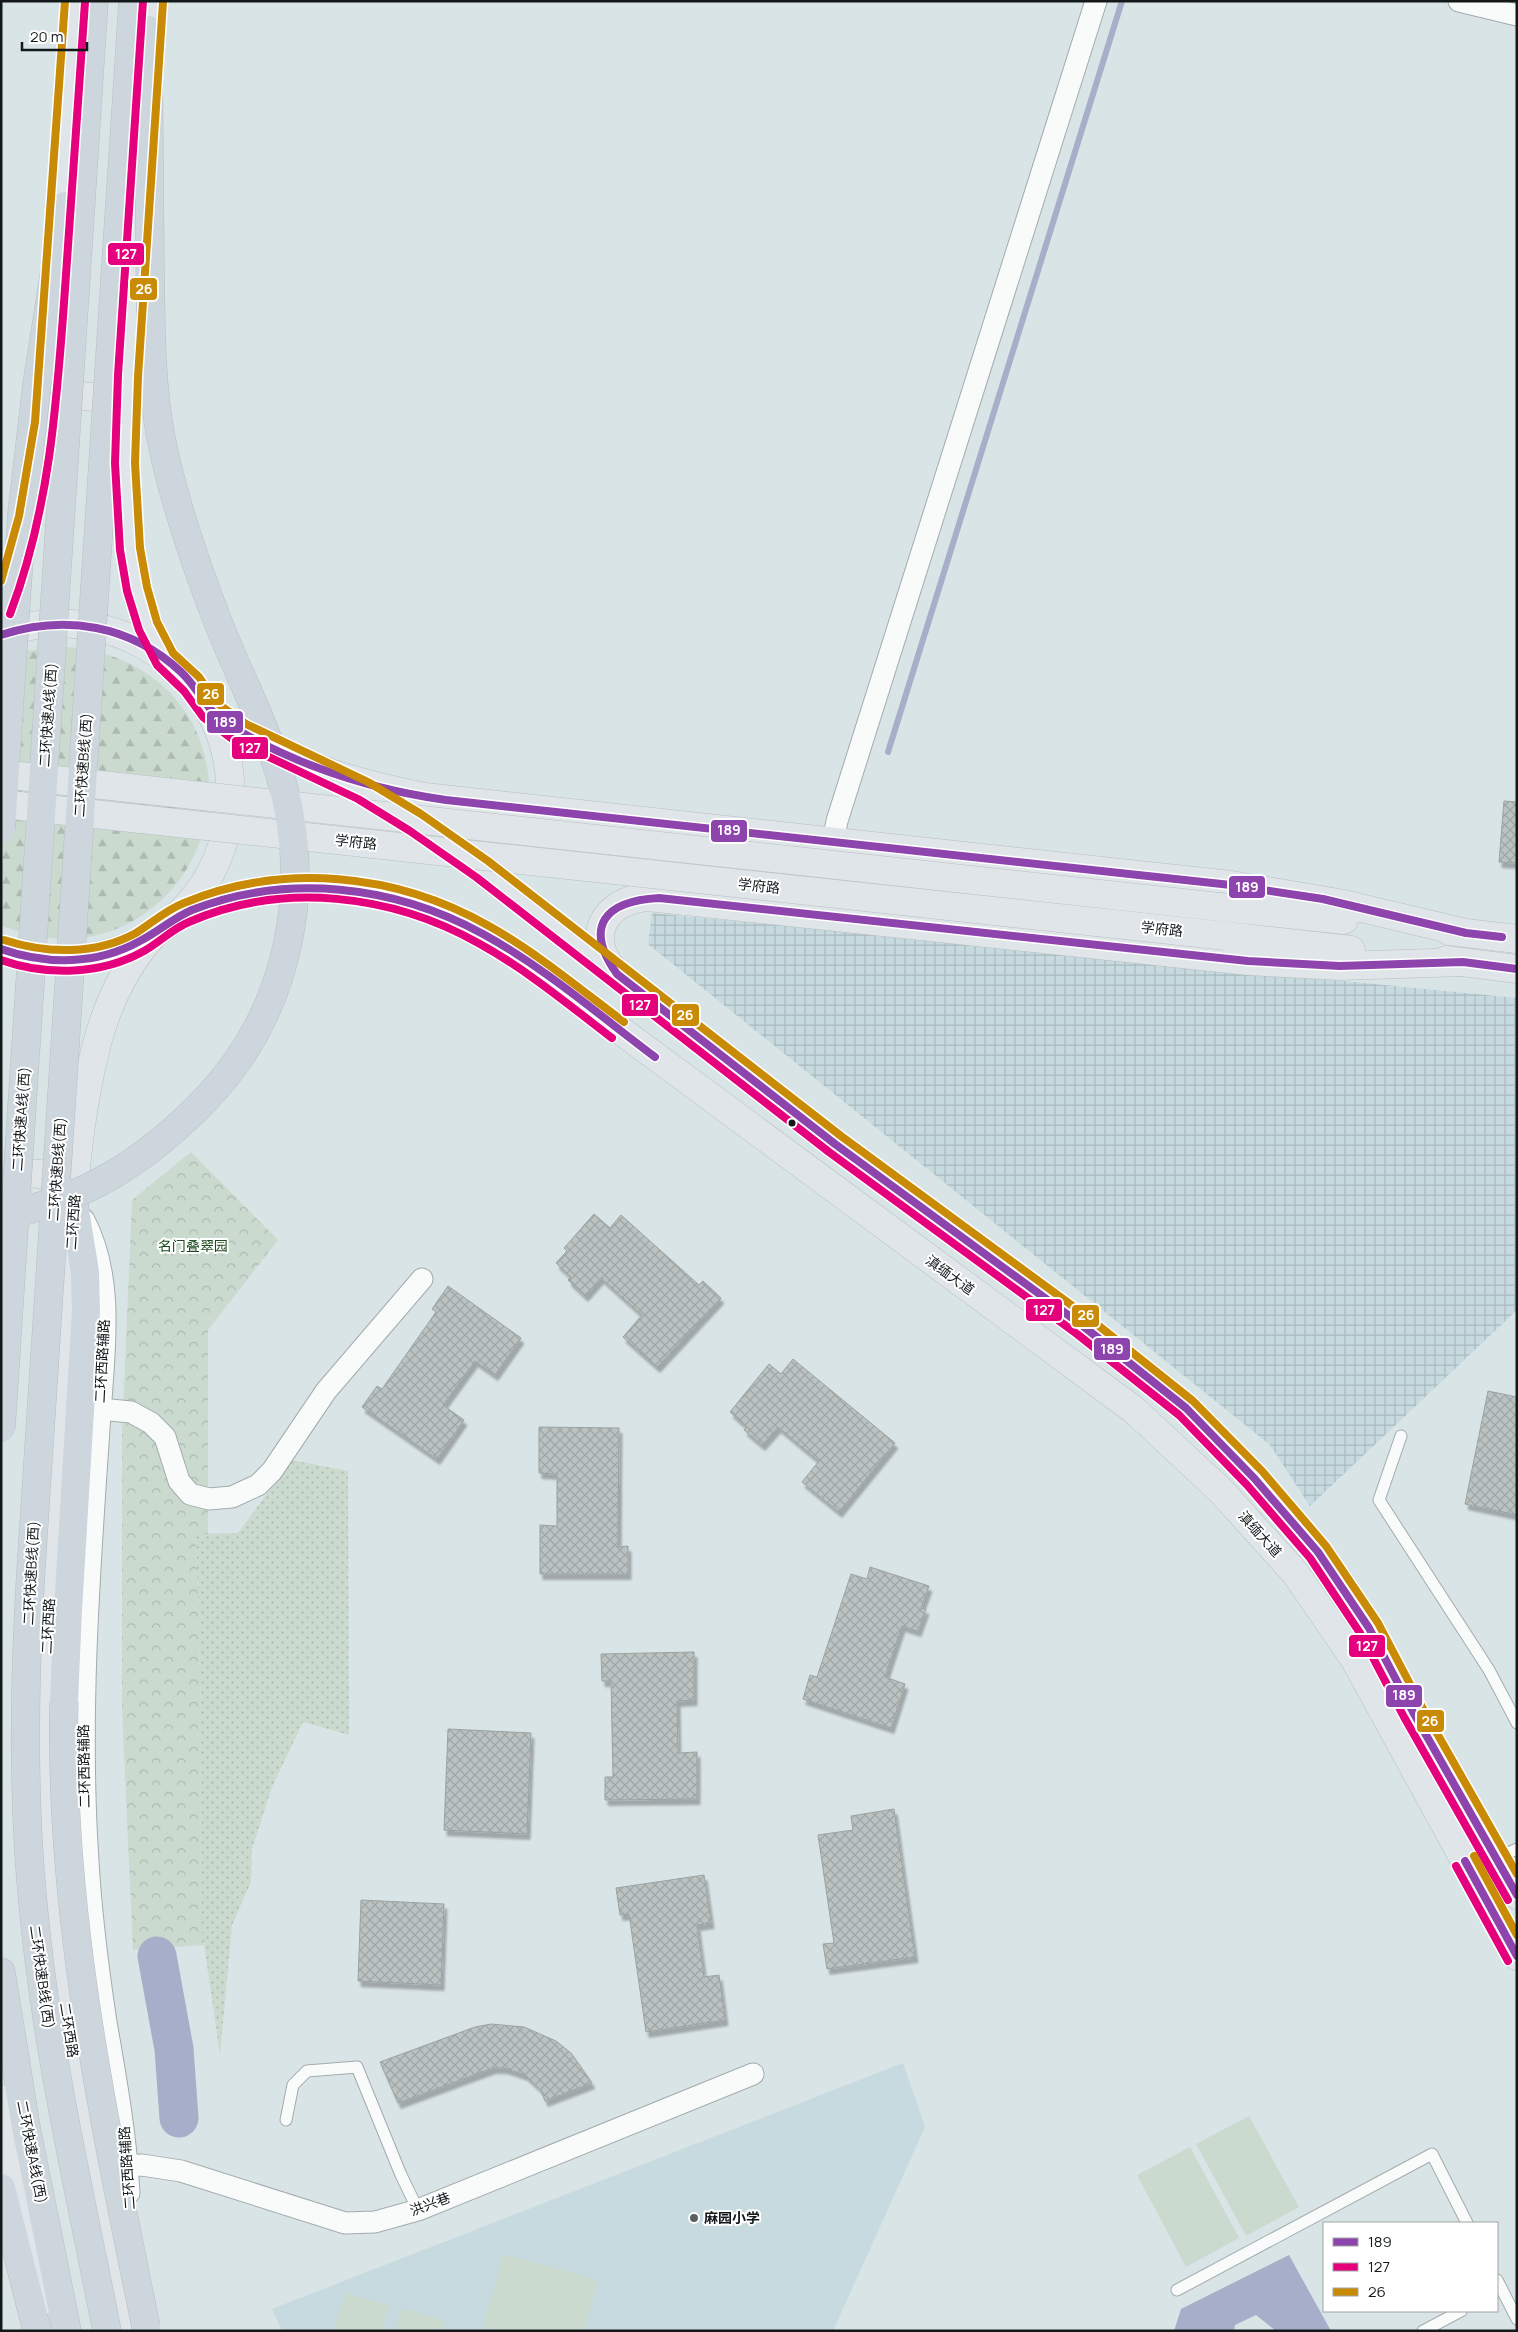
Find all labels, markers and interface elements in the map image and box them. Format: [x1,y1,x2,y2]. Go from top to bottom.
scale bar [22,20,88,52]
text: 20 m [30,26,63,47]
line badge: 127 [107,242,145,266]
text: 127 [115,244,137,263]
line badge: 26 [129,277,158,301]
text: 26 [135,279,153,298]
street label: 二环快速A线(西) [34,662,61,768]
line badge: 26 [196,682,225,706]
text: 26 [202,684,220,703]
line badge: 189 [206,710,244,734]
street label: 二环快速B线(西) [69,712,96,818]
text: 189 [213,712,237,731]
line badge: 127 [231,736,269,760]
text: 127 [239,738,261,757]
line badge: 189 [710,819,748,843]
text: 189 [717,820,741,839]
street label: 学府路 [334,830,378,853]
street label: 学府路 [737,874,781,897]
line badge: 189 [1228,875,1266,899]
text: 189 [1235,877,1259,896]
street label: 学府路 [1140,917,1184,940]
line badge: 127 [621,993,659,1017]
text: 127 [629,995,651,1014]
line badge: 26 [671,1003,700,1027]
text: 26 [676,1005,694,1024]
street label: 二环快速A线(西) [7,1066,34,1172]
street label: 二环快速B线(西) [43,1116,70,1222]
unlabelled marker [787,1118,797,1128]
street label: 二环西路 [61,1193,84,1251]
park label: 名门叠翠园 [158,1236,228,1255]
street label: 滇缅大道 [922,1250,979,1299]
line badge: 127 [1025,1298,1063,1322]
text: 127 [1033,1300,1055,1319]
line badge: 26 [1071,1304,1100,1328]
text: 26 [1077,1305,1095,1324]
street label: 二环西路辅路 [90,1319,113,1403]
line badge: 189 [1093,1337,1131,1361]
text: 189 [1100,1339,1124,1358]
street label: 滇缅大道 [1235,1507,1286,1561]
street label: 二环快速B线(西) [18,1520,43,1626]
street label: 二环西路 [37,1598,58,1654]
line badge: 127 [1348,1634,1386,1658]
text: 127 [1356,1636,1378,1655]
line badge: 189 [1385,1684,1423,1708]
text: 189 [1392,1685,1416,1704]
line badge: 26 [1416,1709,1445,1733]
text: 26 [1421,1711,1439,1730]
street label: 二环西路辅路 [73,1724,94,1808]
street label: 二环快速B线(西) [26,1924,59,2030]
street label: 二环西路 [56,2001,83,2059]
street label: 二环快速A线(西) [13,2099,52,2205]
street label: 二环西路辅路 [114,2125,139,2211]
street label: 洪兴巷 [407,2187,453,2220]
place label: 麻园小学 [704,2208,760,2227]
marker: 麻园小学 [688,2212,700,2224]
legend [1323,2222,1498,2312]
text: 189 [1368,2231,1392,2252]
text: 127 [1368,2256,1390,2277]
text: 26 [1368,2281,1386,2302]

